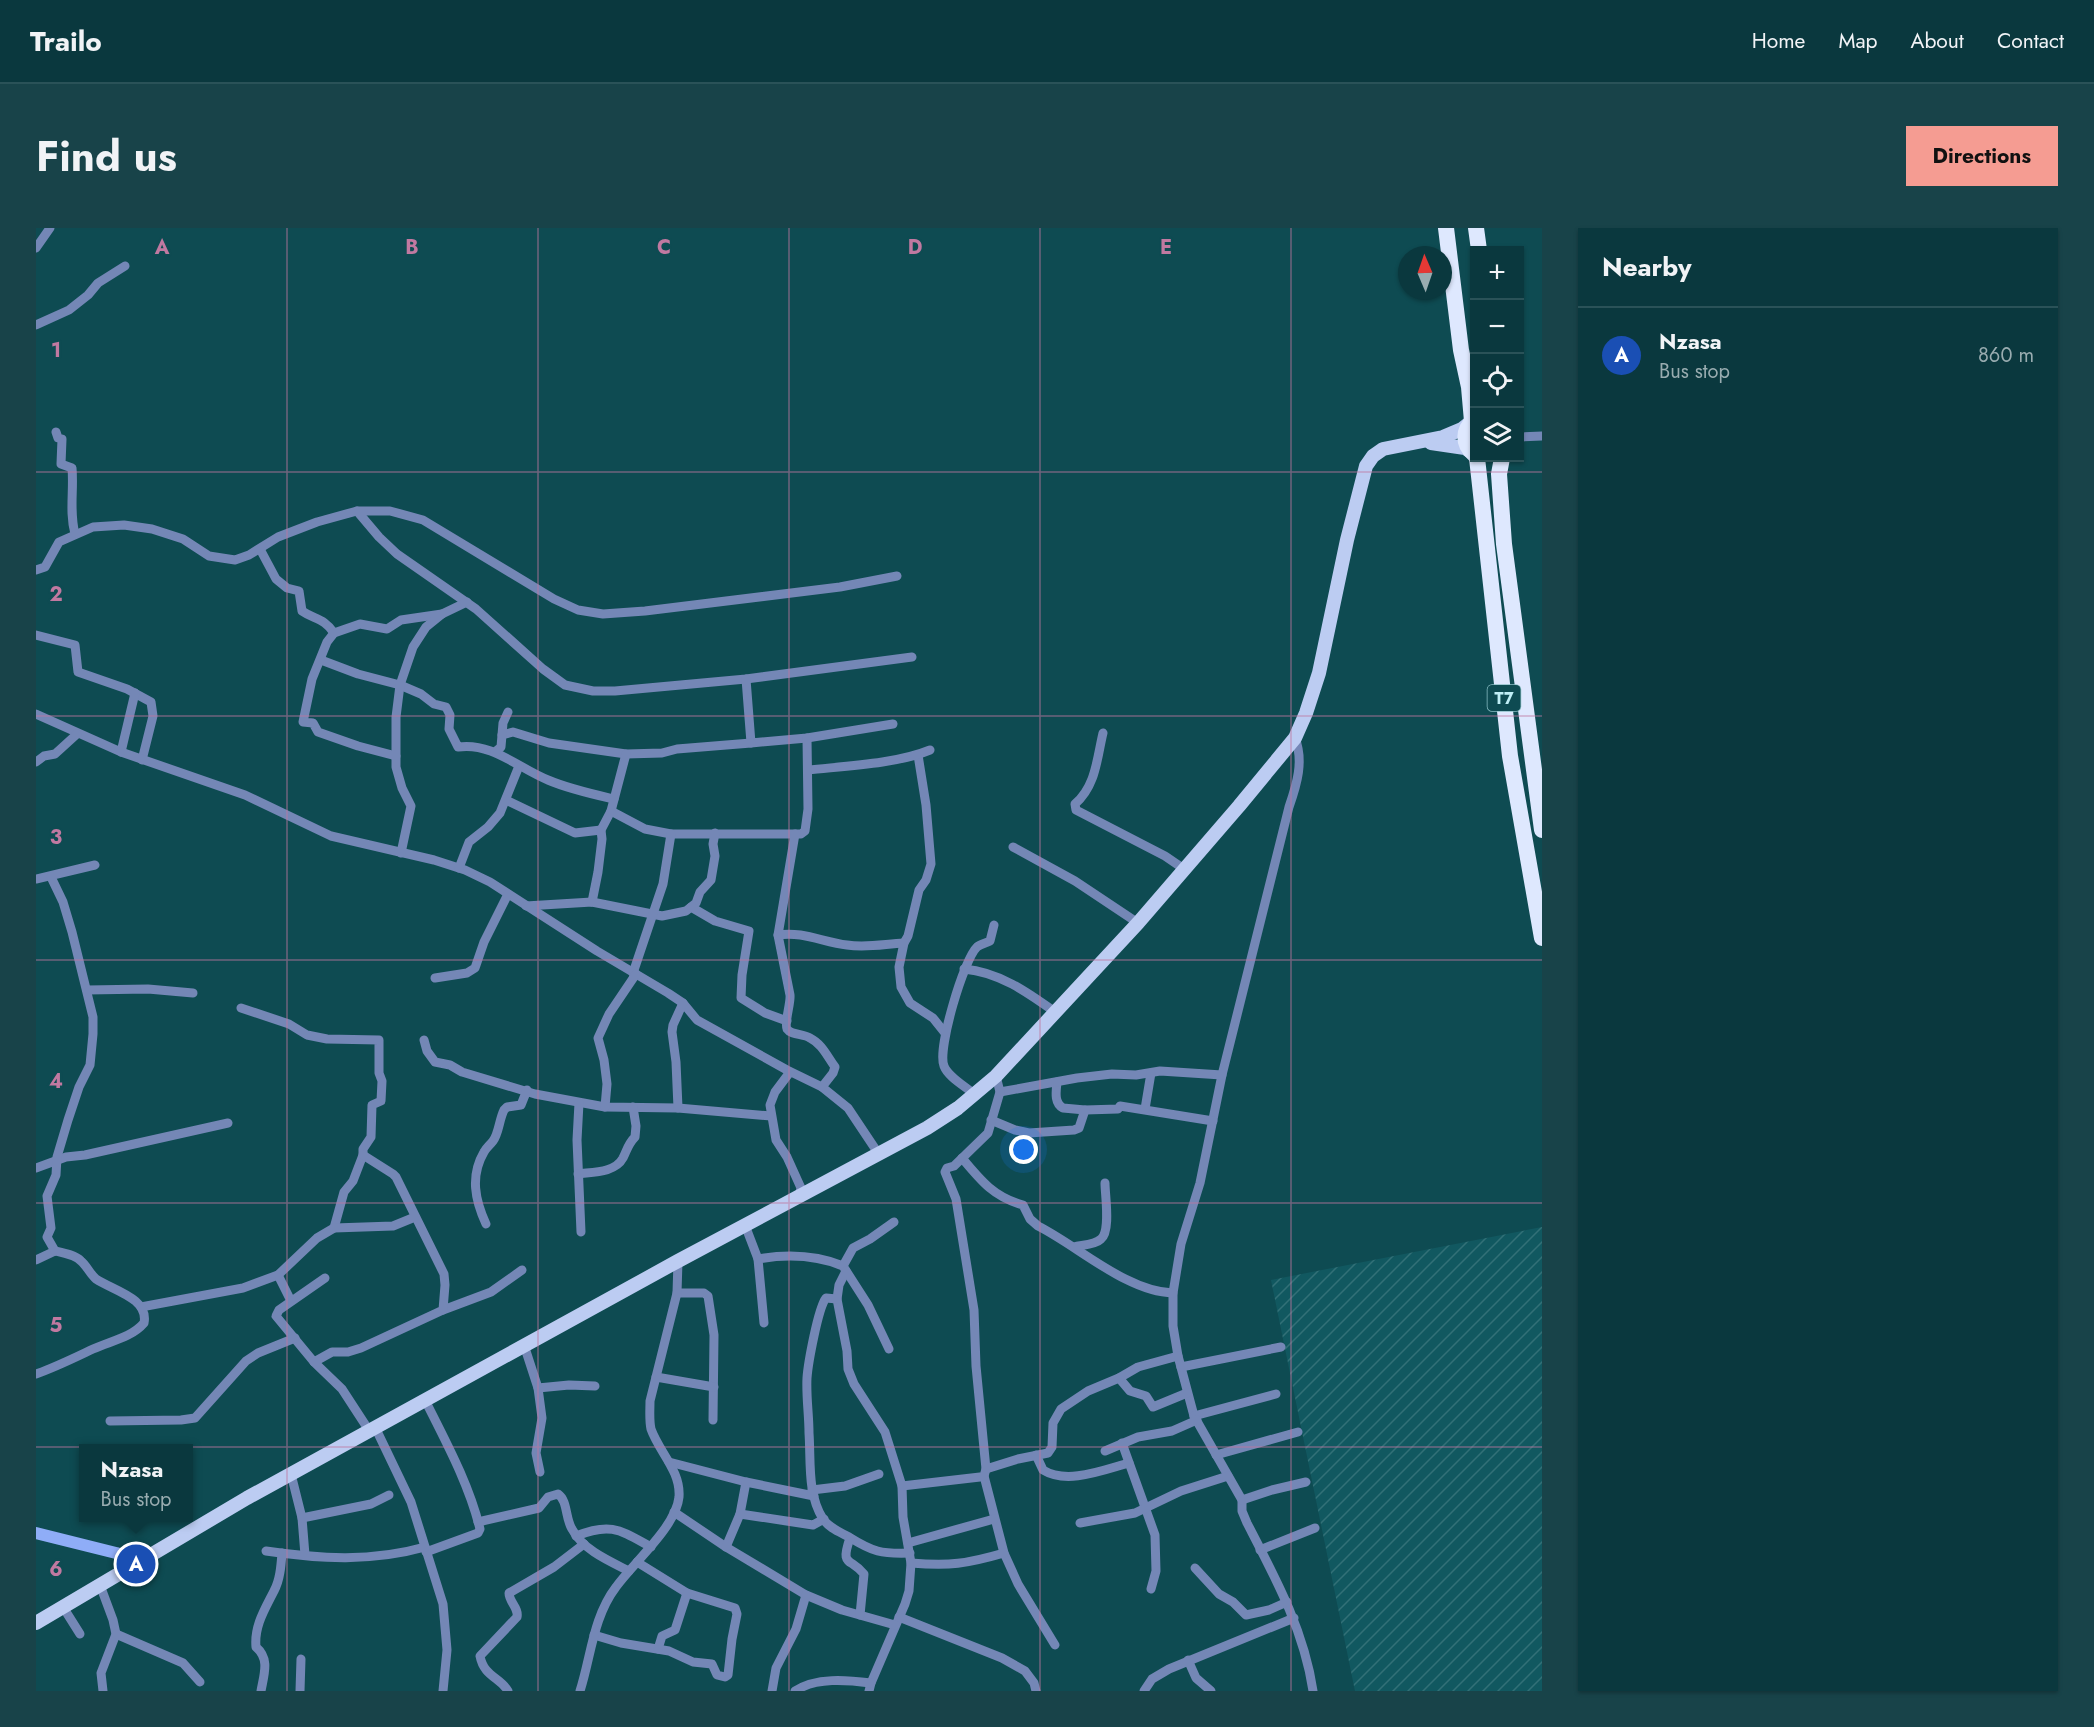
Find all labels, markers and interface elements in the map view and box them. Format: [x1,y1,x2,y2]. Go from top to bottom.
text: Trailo [30,21,102,62]
text: Home [1752,26,1805,56]
text: Map [1838,26,1878,56]
text: About [1911,26,1964,56]
text: Contact [1997,26,2064,56]
text: Find us [36,126,177,187]
button: Directions [1906,126,2058,186]
text: A [154,233,170,262]
text: B [405,233,419,262]
text: C [657,233,671,262]
text: D [908,233,922,262]
text: E [1160,233,1172,262]
north arrow [1398,246,1452,300]
map controls [1470,246,1524,462]
button: + [1470,246,1524,300]
text: Nearby [1602,248,1691,286]
button: − [1470,300,1524,354]
text: Nzasa [1659,325,1722,357]
text: 1 [51,336,61,365]
text: A [1614,341,1629,370]
text: 860 m [1978,341,2034,370]
button: locate [1470,354,1524,408]
text: Bus stop [1659,357,1730,386]
button: layers [1470,408,1524,462]
text: 2 [49,580,63,609]
road number: T7 [1488,685,1520,711]
text: 3 [50,823,62,852]
text: 4 [49,1067,63,1096]
your location [1009,1135,1038,1164]
text: 5 [50,1311,63,1340]
popup [79,1444,193,1522]
text: Nzasa [101,1453,163,1485]
text: Bus stop [101,1485,171,1514]
pin: A [116,1542,156,1586]
text: 6 [49,1555,63,1584]

